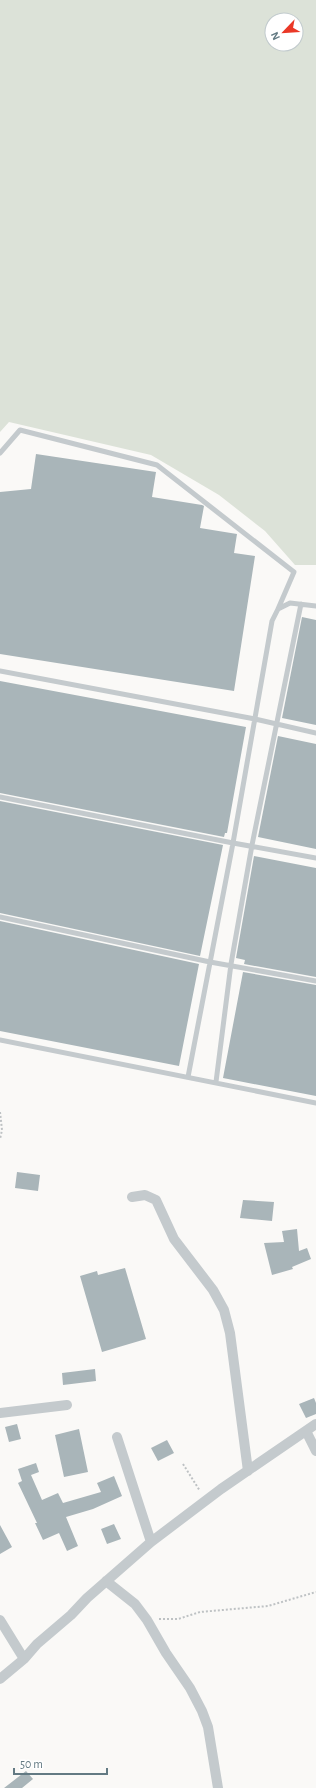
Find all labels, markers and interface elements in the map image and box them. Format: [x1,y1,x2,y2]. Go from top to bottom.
north arrow [264,12,304,52]
text: N [269,30,282,42]
scale bar [14,1750,107,1776]
text: 50 m [20,1758,43,1770]

